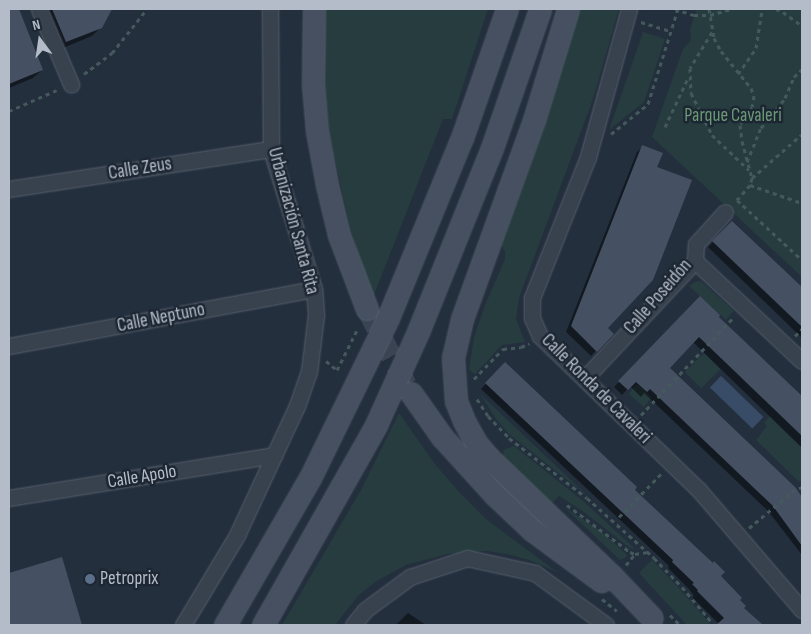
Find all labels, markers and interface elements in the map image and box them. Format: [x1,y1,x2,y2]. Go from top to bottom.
north arrow [15,15,65,65]
text: N [31,16,42,34]
park label: Parque Cavaleri [684,105,782,127]
street label: Urbanización Santa Rita [262,145,324,297]
street label: Calle Zeus [107,153,173,185]
street label: Calle Poseidón [619,255,697,339]
street label: Calle Neptuno [115,298,207,338]
street label: Calle Ronda de Cavaleri [536,329,656,449]
street label: Calle Apolo [106,460,178,494]
place label: Petroprix [100,568,158,590]
marker: Petroprix [84,573,96,585]

